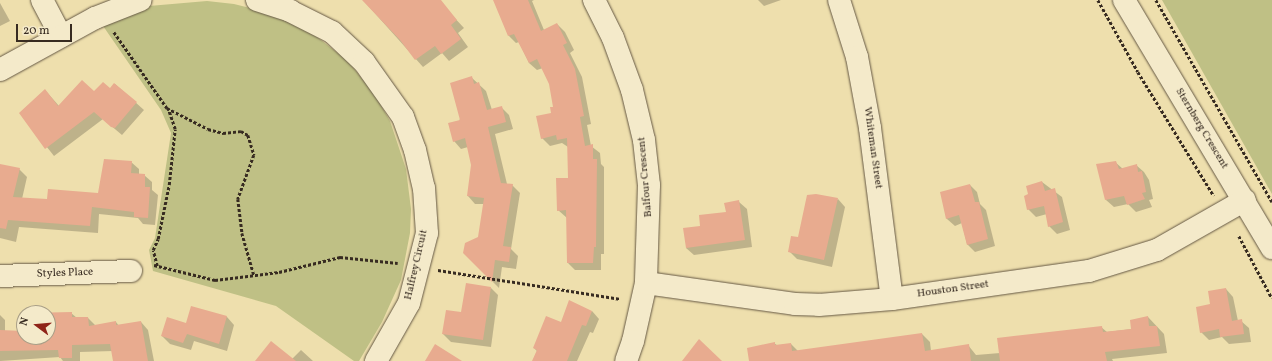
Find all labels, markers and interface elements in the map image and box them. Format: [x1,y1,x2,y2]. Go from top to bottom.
scale bar [18,16,74,42]
text: 20 m [23,23,50,39]
street label: Sternberg Crescent [1172,86,1230,172]
street label: Whiteman Street [860,106,884,190]
street label: Balfour Crescent [636,136,656,218]
street label: Halfrey Circuit [402,228,432,302]
street label: Styles Place [36,266,94,282]
street label: Houston Street [916,278,990,302]
north arrow [16,305,56,345]
text: N [17,316,33,328]

